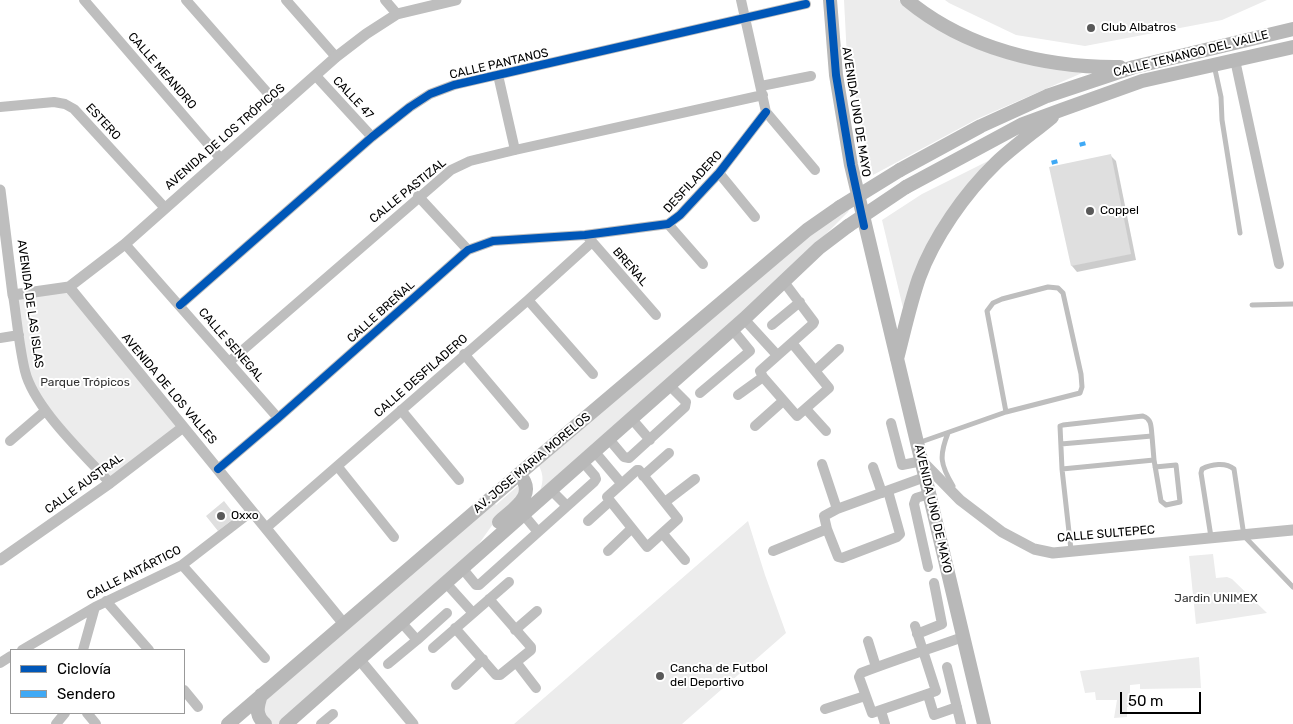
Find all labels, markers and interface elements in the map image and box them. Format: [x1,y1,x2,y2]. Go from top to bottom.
place label: Club Albatros [1101,21,1176,35]
marker: Club Albatros [1085,22,1097,34]
street label: CALLE TENANGO DEL VALLE [1112,28,1270,80]
street label: CALLE MEANDRO [125,30,199,112]
street label: CALLE PANTANOS [448,46,550,82]
street label: AVENIDA UNO DE MAYO [839,46,873,178]
street label: CALLE 47 [330,74,376,122]
street label: AVENIDA DE LOS TRÓPICOS [162,81,288,193]
street label: ESTERO [82,101,124,143]
street label: DESFILADERO [661,148,725,216]
street label: CALLE PASTIZAL [367,156,449,226]
place label: Coppel [1100,204,1139,218]
marker: Coppel [1084,205,1096,217]
street label: AVENIDA DE LAS ISLAS [14,239,46,369]
street label: BREÑAL [609,245,651,289]
street label: CALLE BREÑAL [344,278,418,346]
street label: CALLE SENEGAL [195,305,267,385]
street label: AVENIDA DE LOS VALLES [118,331,220,447]
street label: CALLE DESFILADERO [371,331,471,421]
park label: Parque Trópicos [40,376,130,390]
street label: AV. JOSE MARIA MORELOS [470,410,594,516]
street label: AVENIDA UNO DE MAYO [911,443,955,575]
street label: CALLE AUSTRAL [42,451,126,517]
place label: Oxxo [231,509,259,523]
marker: Oxxo [215,510,227,522]
street label: CALLE SULTEPEC [1057,523,1155,545]
street label: CALLE ANTÁRTICO [84,543,184,603]
park label: Jardin UNIMEX [1174,592,1258,606]
legend [10,649,185,714]
text: Ciclovía [57,660,111,678]
place label: Cancha de Futbol del Deportivo [670,662,768,690]
marker: Cancha de Futbol del Deportivo [654,670,666,682]
scale bar [1123,682,1204,714]
text: Sendero [57,685,115,703]
text: 50 m [1128,692,1163,710]

